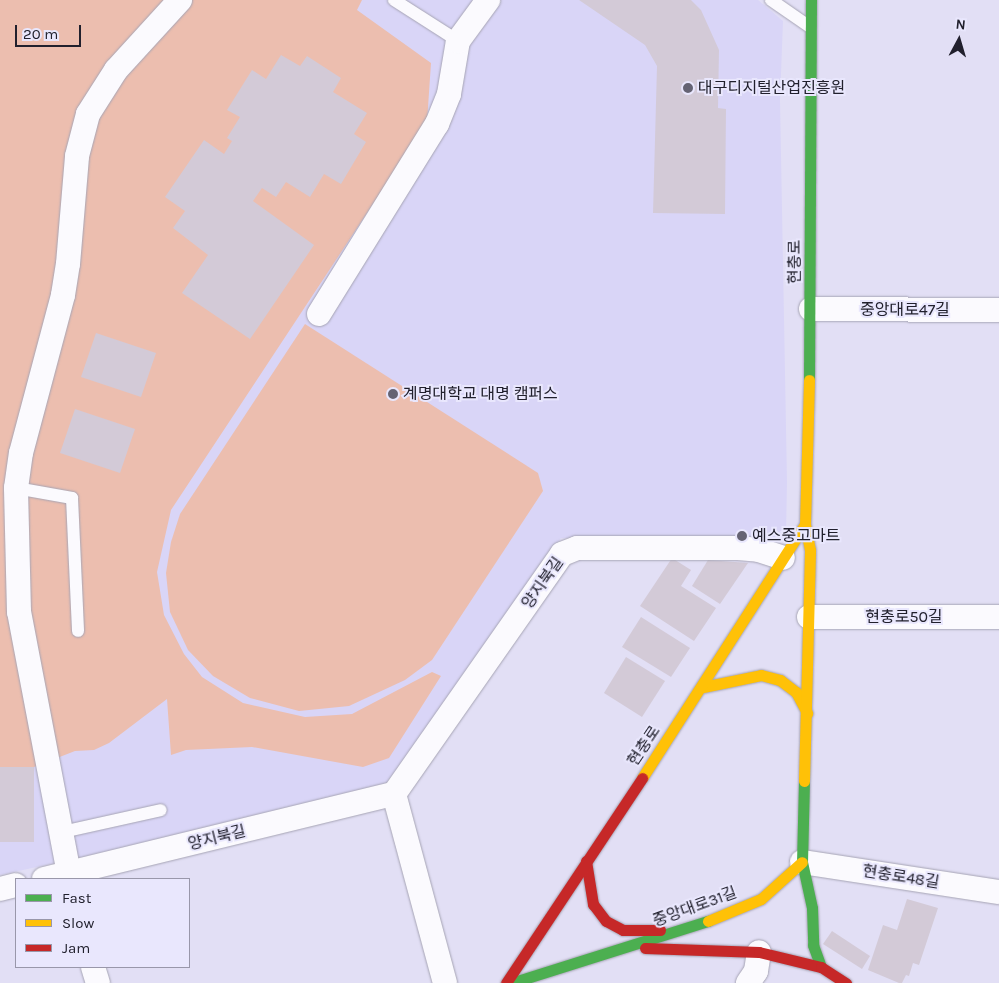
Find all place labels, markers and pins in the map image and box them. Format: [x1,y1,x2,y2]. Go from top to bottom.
place label: 대구디지털산업진흥원 [698,78,845,98]
marker: 대구디지털산업진흥원 [682,82,694,94]
place label: 계명대학교 대명 캠퍼스 [403,384,558,404]
marker: 계명대학교 대명 캠퍼스 [387,388,399,400]
place label: 예스중고마트 [752,526,840,546]
marker: 예스중고마트 [736,530,748,542]

